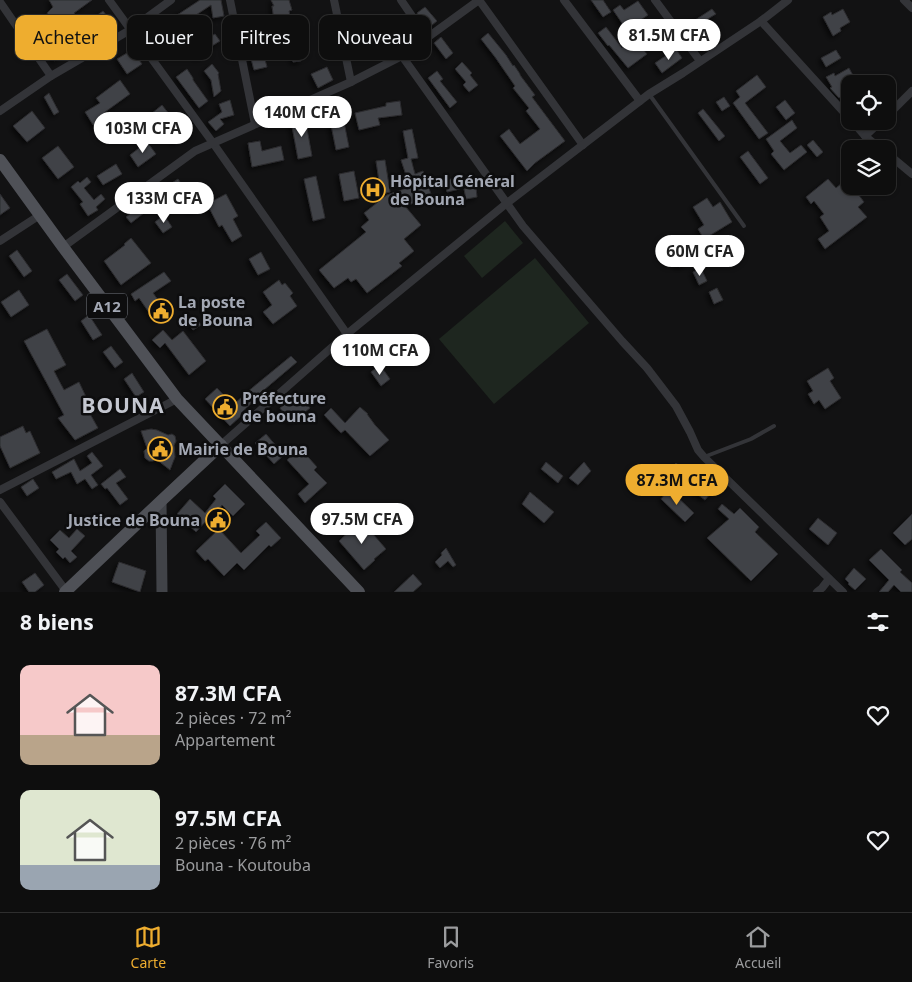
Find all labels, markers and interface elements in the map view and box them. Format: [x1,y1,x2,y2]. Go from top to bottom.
chip: Acheter [15,15,117,60]
chip: Louer [127,15,212,60]
chip: Filtres [222,15,309,60]
chip: Nouveau [319,15,431,60]
pin: 81.5M CFA [612,18,726,61]
text: 81.5M CFA [628,24,710,46]
map controls [841,75,896,195]
button: locate [841,75,896,130]
pin: 140M CFA [250,96,354,138]
text: 140M CFA [264,101,340,123]
pin: 103M CFA [91,112,195,154]
text: 103M CFA [105,117,181,139]
button: layers [841,140,896,195]
place label: Hôpital Général de Bouna [390,170,515,210]
hospital icon: Hôpital Général de Bouna [360,177,386,203]
pin: 133M CFA [112,182,216,224]
text: 133M CFA [126,187,202,209]
pin: 60M CFA [654,234,746,277]
text: 60M CFA [666,240,734,262]
place label: La poste de Bouna [178,291,253,331]
road number: A12 [87,294,127,318]
public building icon: La poste de Bouna [148,298,174,324]
pin: 110M CFA [328,334,432,376]
text: 110M CFA [342,339,418,361]
place label: Préfecture de bouna [242,387,326,427]
district label: BOUNA [81,391,165,419]
public building icon: Préfecture de bouna [212,394,238,420]
public building icon: Mairie de Bouna [147,436,173,462]
place label: Mairie de Bouna [178,438,308,460]
pin: 87.3M CFA [620,464,734,506]
text: 87.3M CFA [636,469,718,491]
pin: 97.5M CFA [305,502,419,545]
public building icon: Justice de Bouna [205,507,231,533]
text: 97.5M CFA [321,508,403,530]
place label: Justice de Bouna [66,509,200,531]
text: 8 biens [20,608,94,636]
icon: filters [864,608,892,636]
text: 87.3M CFA [175,679,281,707]
icon: home [60,685,120,745]
icon: heart [864,701,892,729]
text: 2 pièces · 72 m² [175,707,291,729]
text: Appartement [175,729,275,751]
text: 97.5M CFA [175,804,281,832]
icon: home [60,810,120,870]
icon: heart [864,826,892,854]
text: 2 pièces · 76 m² [175,832,291,854]
text: Bouna - Koutouba [175,854,311,876]
tab: Carte [131,923,166,972]
tab: Favoris [427,923,474,972]
tab: Accueil [735,923,781,972]

